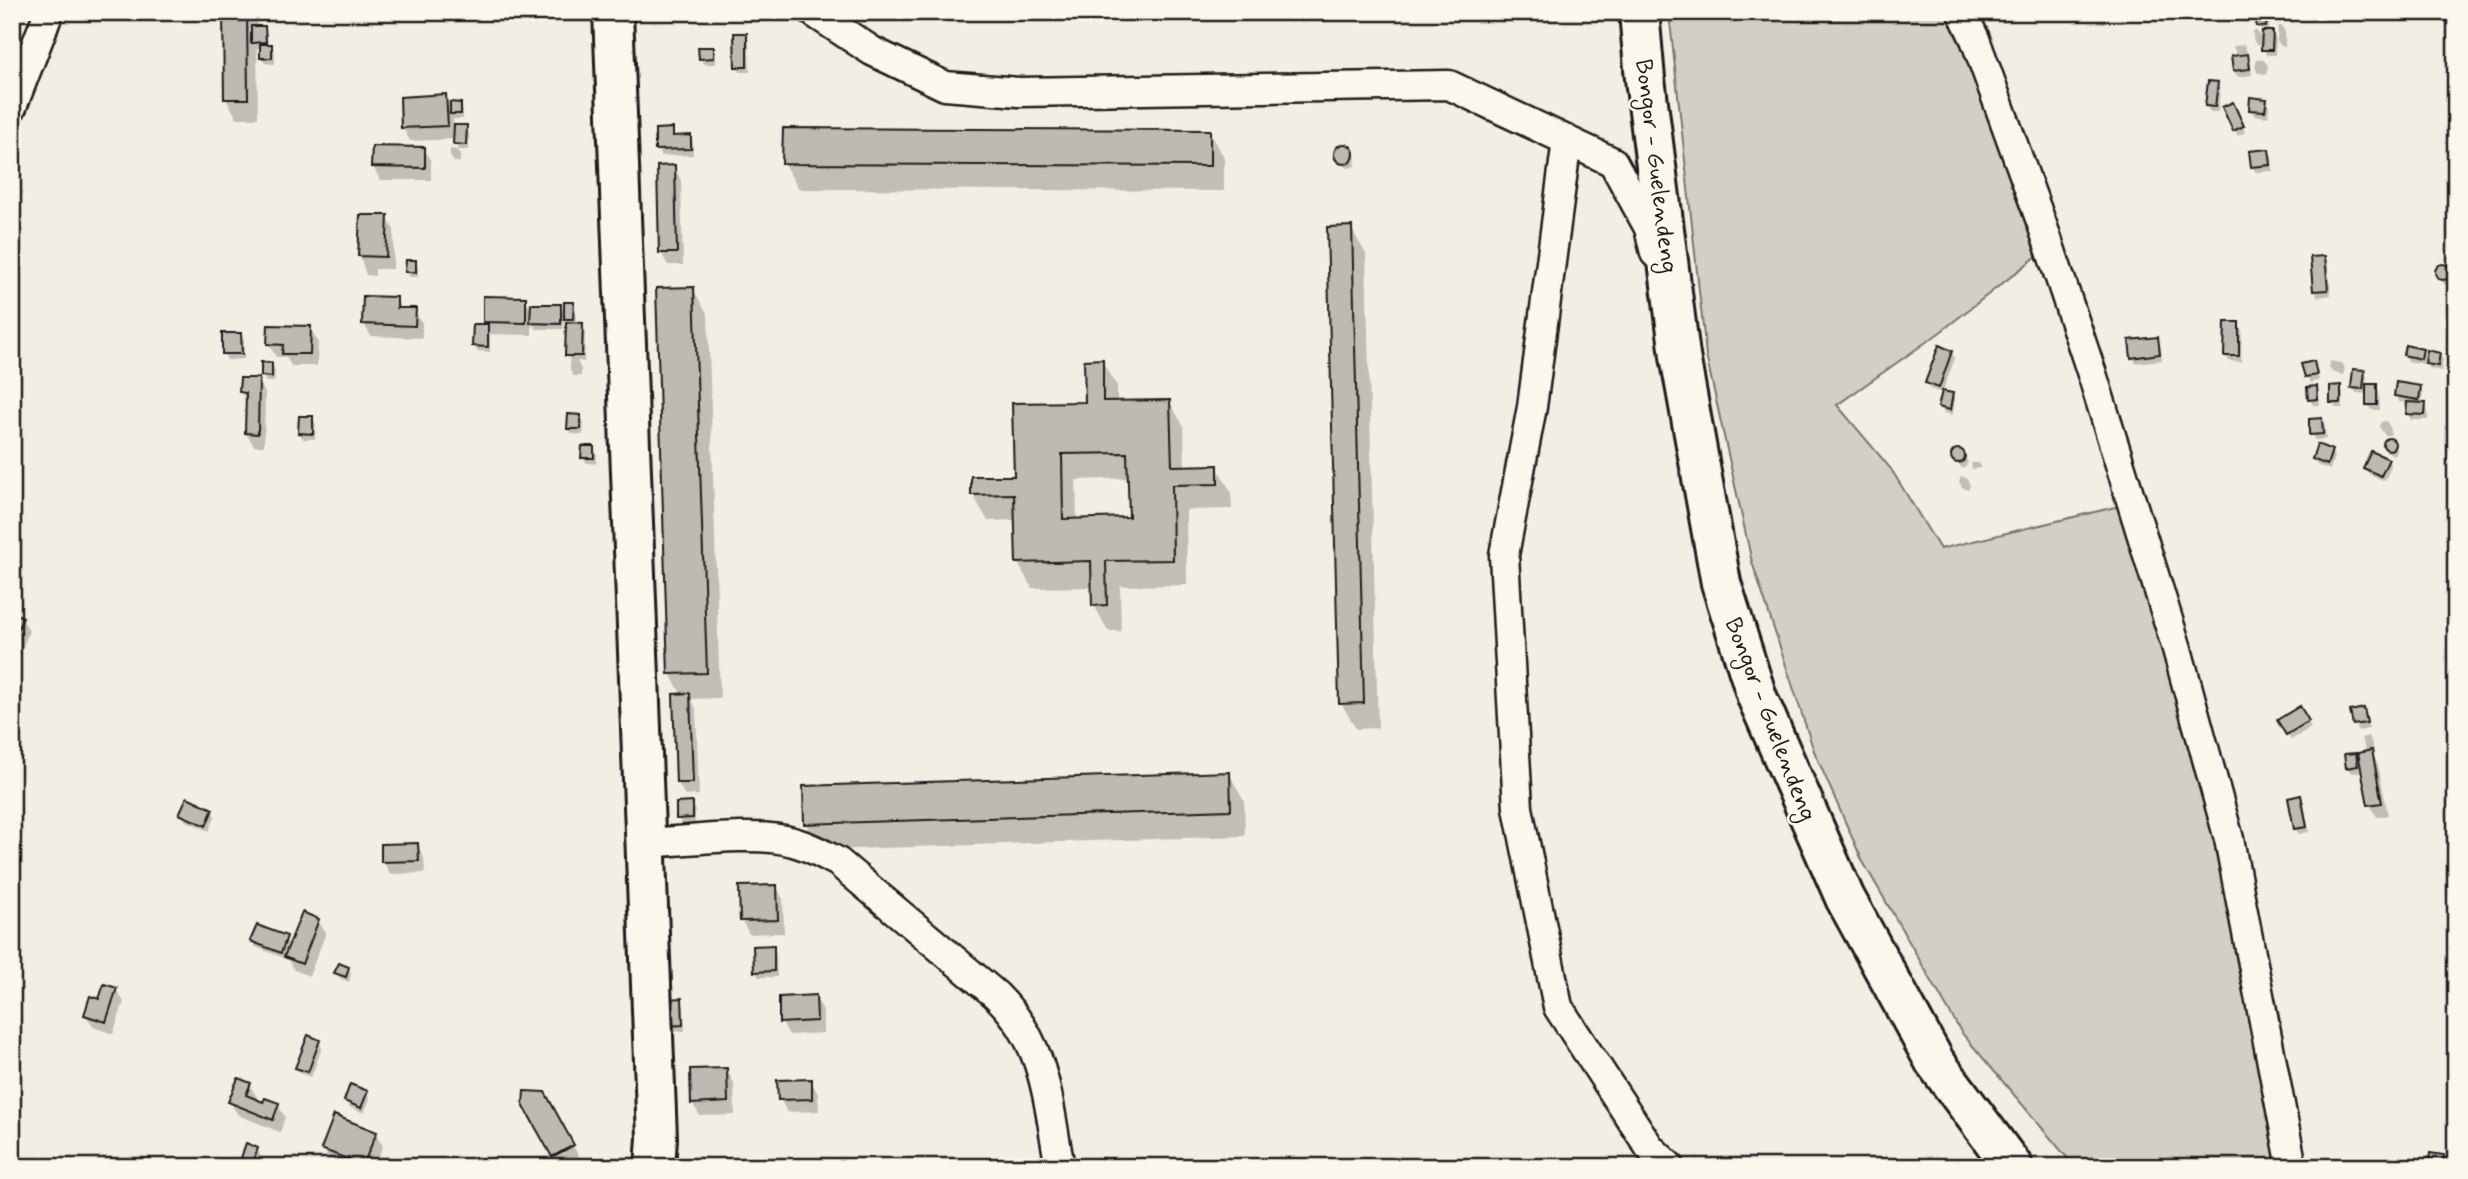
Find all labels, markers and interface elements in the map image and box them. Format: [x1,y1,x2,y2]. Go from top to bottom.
street label: Bongor - Guelendeng [1625,57,1684,275]
street label: Bongor - Guelendeng [1715,613,1823,826]

